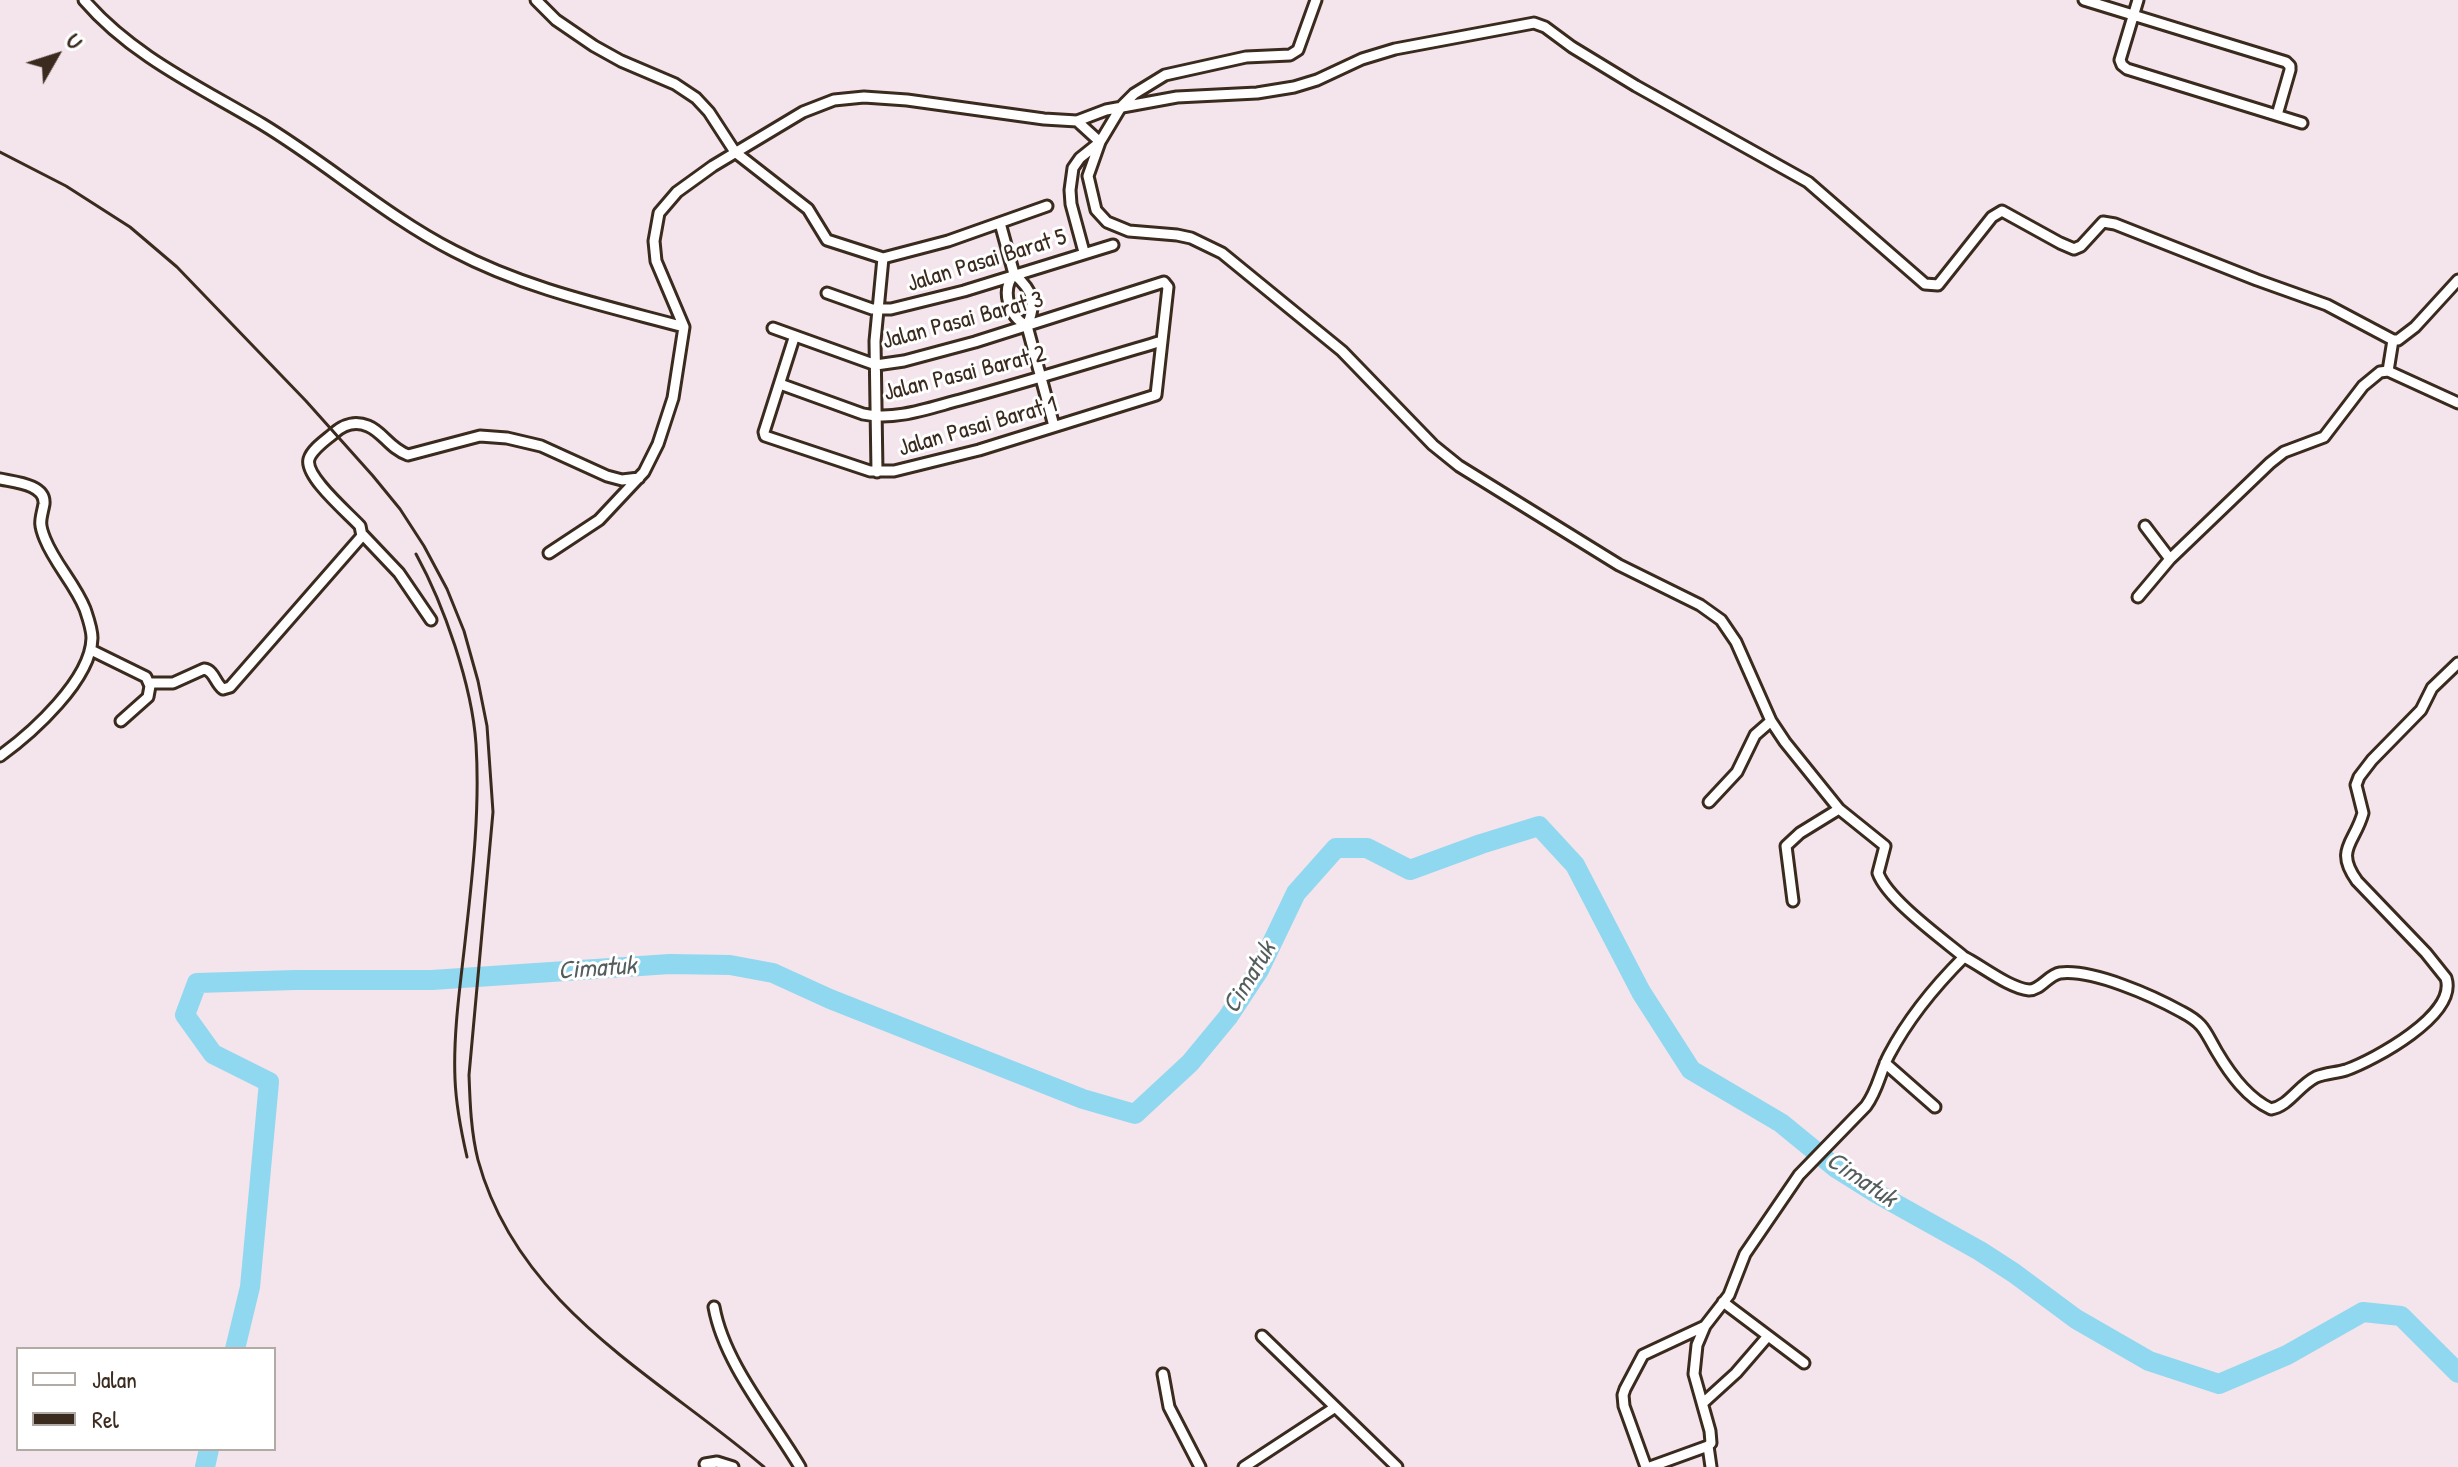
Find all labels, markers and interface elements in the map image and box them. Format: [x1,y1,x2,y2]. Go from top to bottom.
north arrow [16,16,96,96]
text: U [59,27,90,55]
street label: Jalan Pasai Barat 5 [904,223,1070,299]
street label: Jalan Pasai Barat 3 [879,286,1047,356]
street label: Jalan Pasai Barat 2 [881,340,1049,408]
street label: Jalan Pasai Barat 1 [895,391,1061,463]
water label: Cimatuk [1217,937,1283,1019]
water label: Cimatuk [557,951,637,987]
water label: Cimatuk [1820,1145,1902,1215]
legend [16,1347,276,1451]
text: Jalan [92,1363,137,1395]
text: Rel [92,1403,119,1435]

